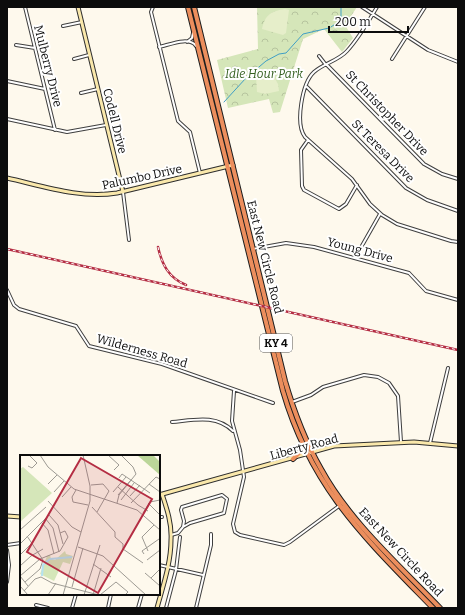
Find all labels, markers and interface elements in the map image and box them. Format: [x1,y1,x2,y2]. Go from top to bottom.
scale bar [329,8,408,34]
text: 200 m [335,15,371,29]
street label: Mulberry Drive [31,24,65,108]
park label: Idle Hour Park [225,67,303,81]
street label: St Christopher Drive [343,68,431,158]
street label: Codell Drive [100,87,130,155]
street label: St Teresa Drive [349,117,417,185]
street label: Palumbo Drive [101,162,183,192]
street label: East New Circle Road [244,199,286,315]
street label: Young Drive [326,235,394,265]
street label: Wilderness Road [95,331,189,371]
road number: KY 4 [260,334,292,352]
street label: Liberty Road [268,431,340,463]
inset map [20,455,160,595]
street label: East New Circle Road [356,505,446,599]

